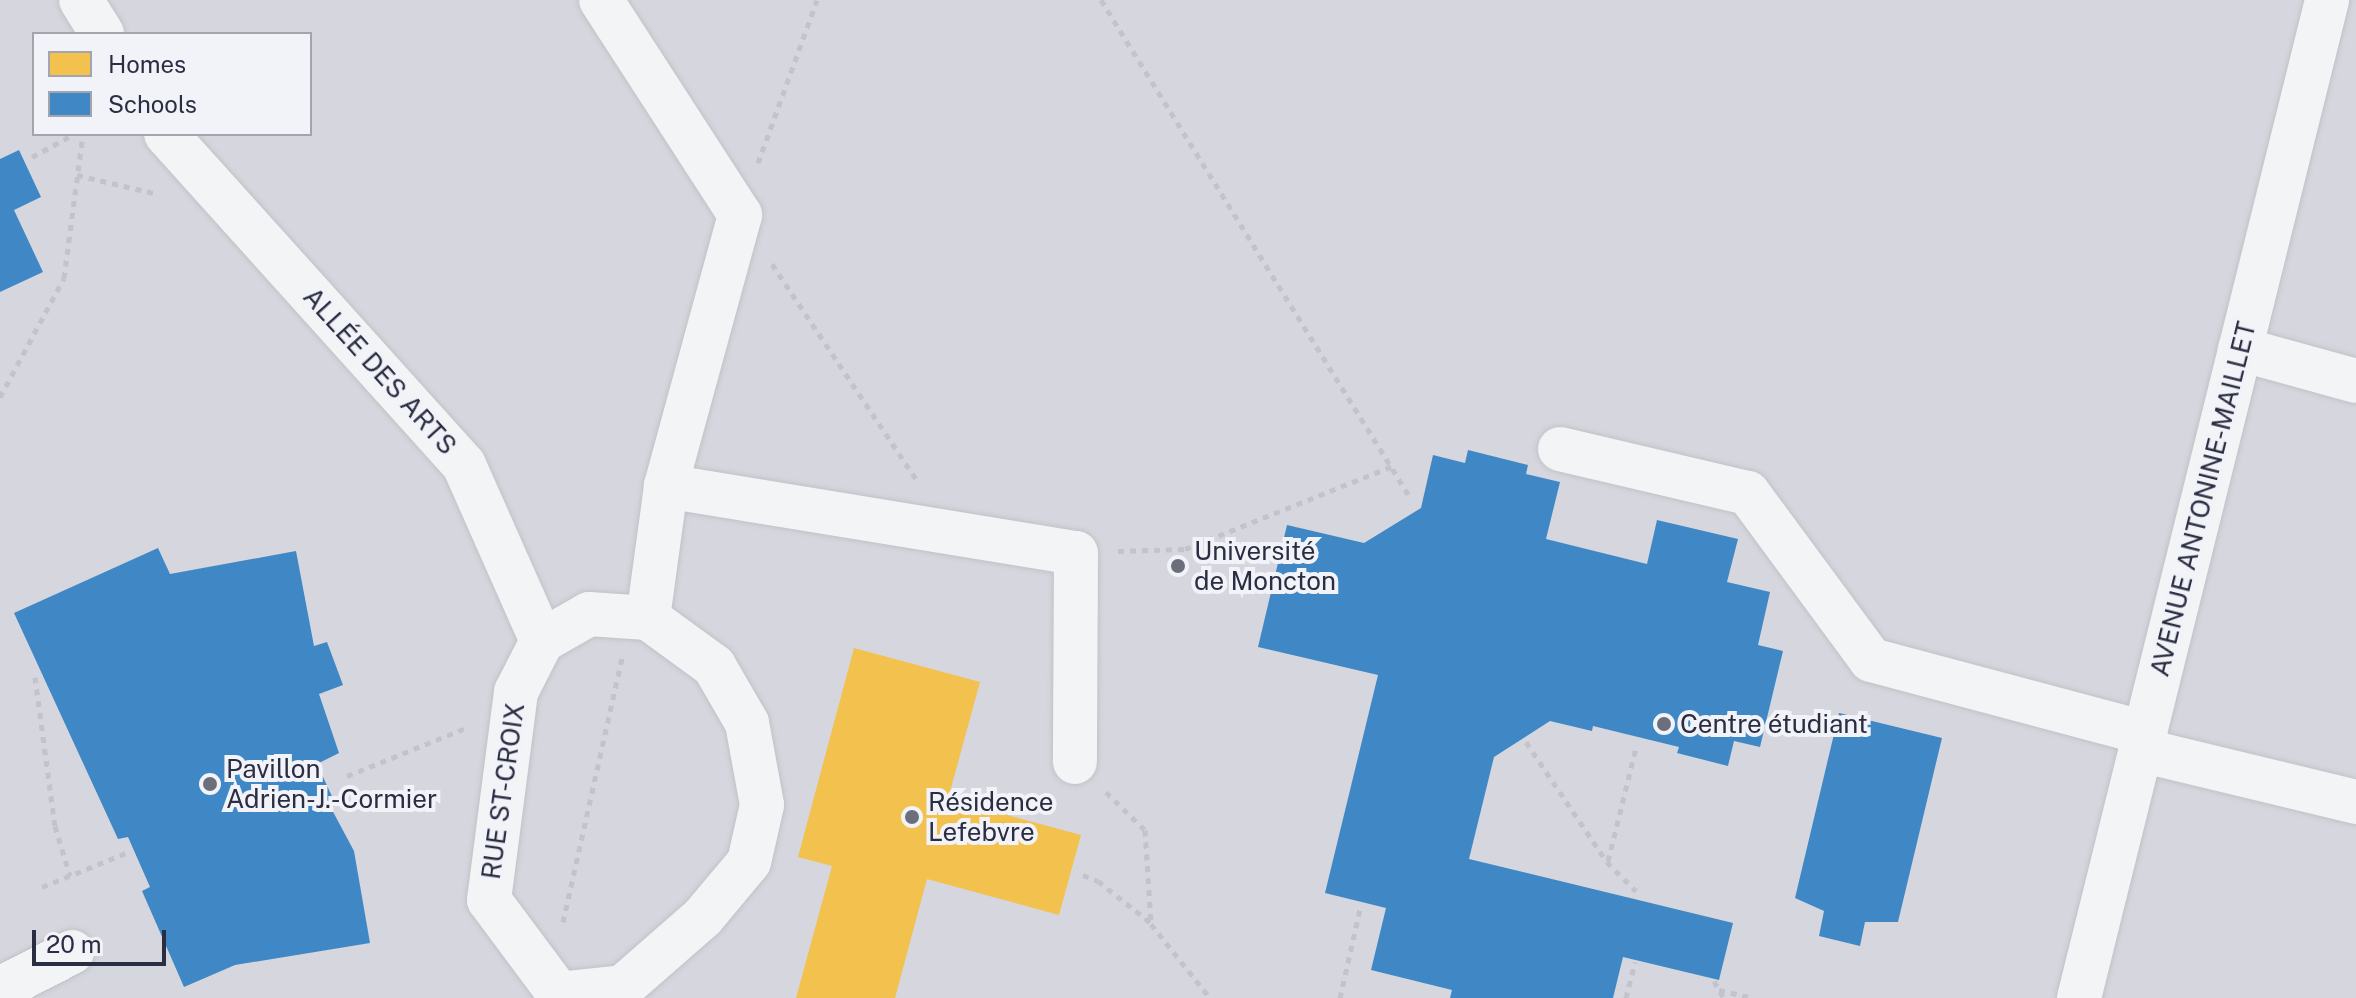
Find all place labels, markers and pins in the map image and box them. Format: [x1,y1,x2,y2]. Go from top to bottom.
place label: Université de Moncton [1194,535,1336,596]
marker: Université de Moncton [1169,557,1187,575]
place label: Centre étudiant [1680,708,1868,740]
marker: Centre étudiant [1655,715,1673,733]
place label: Pavillon Adrien-J.-Cormier [226,753,437,814]
marker: Pavillon Adrien-J.-Cormier [201,775,219,793]
place label: Résidence Lefebvre [928,786,1053,848]
marker: Résidence Lefebvre [903,808,921,826]

